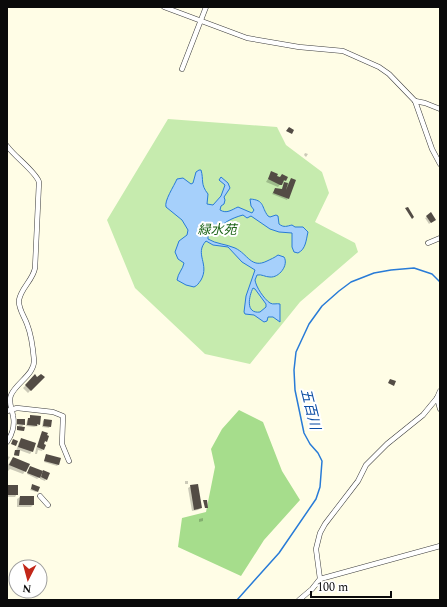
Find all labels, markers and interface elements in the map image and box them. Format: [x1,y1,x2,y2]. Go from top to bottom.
park label: 緑水苑 [197,220,238,240]
water label: 五百川 [295,386,326,434]
north arrow [8,559,48,599]
scale bar [311,573,391,599]
text: 100 m [317,578,348,597]
text: N [22,580,32,597]

